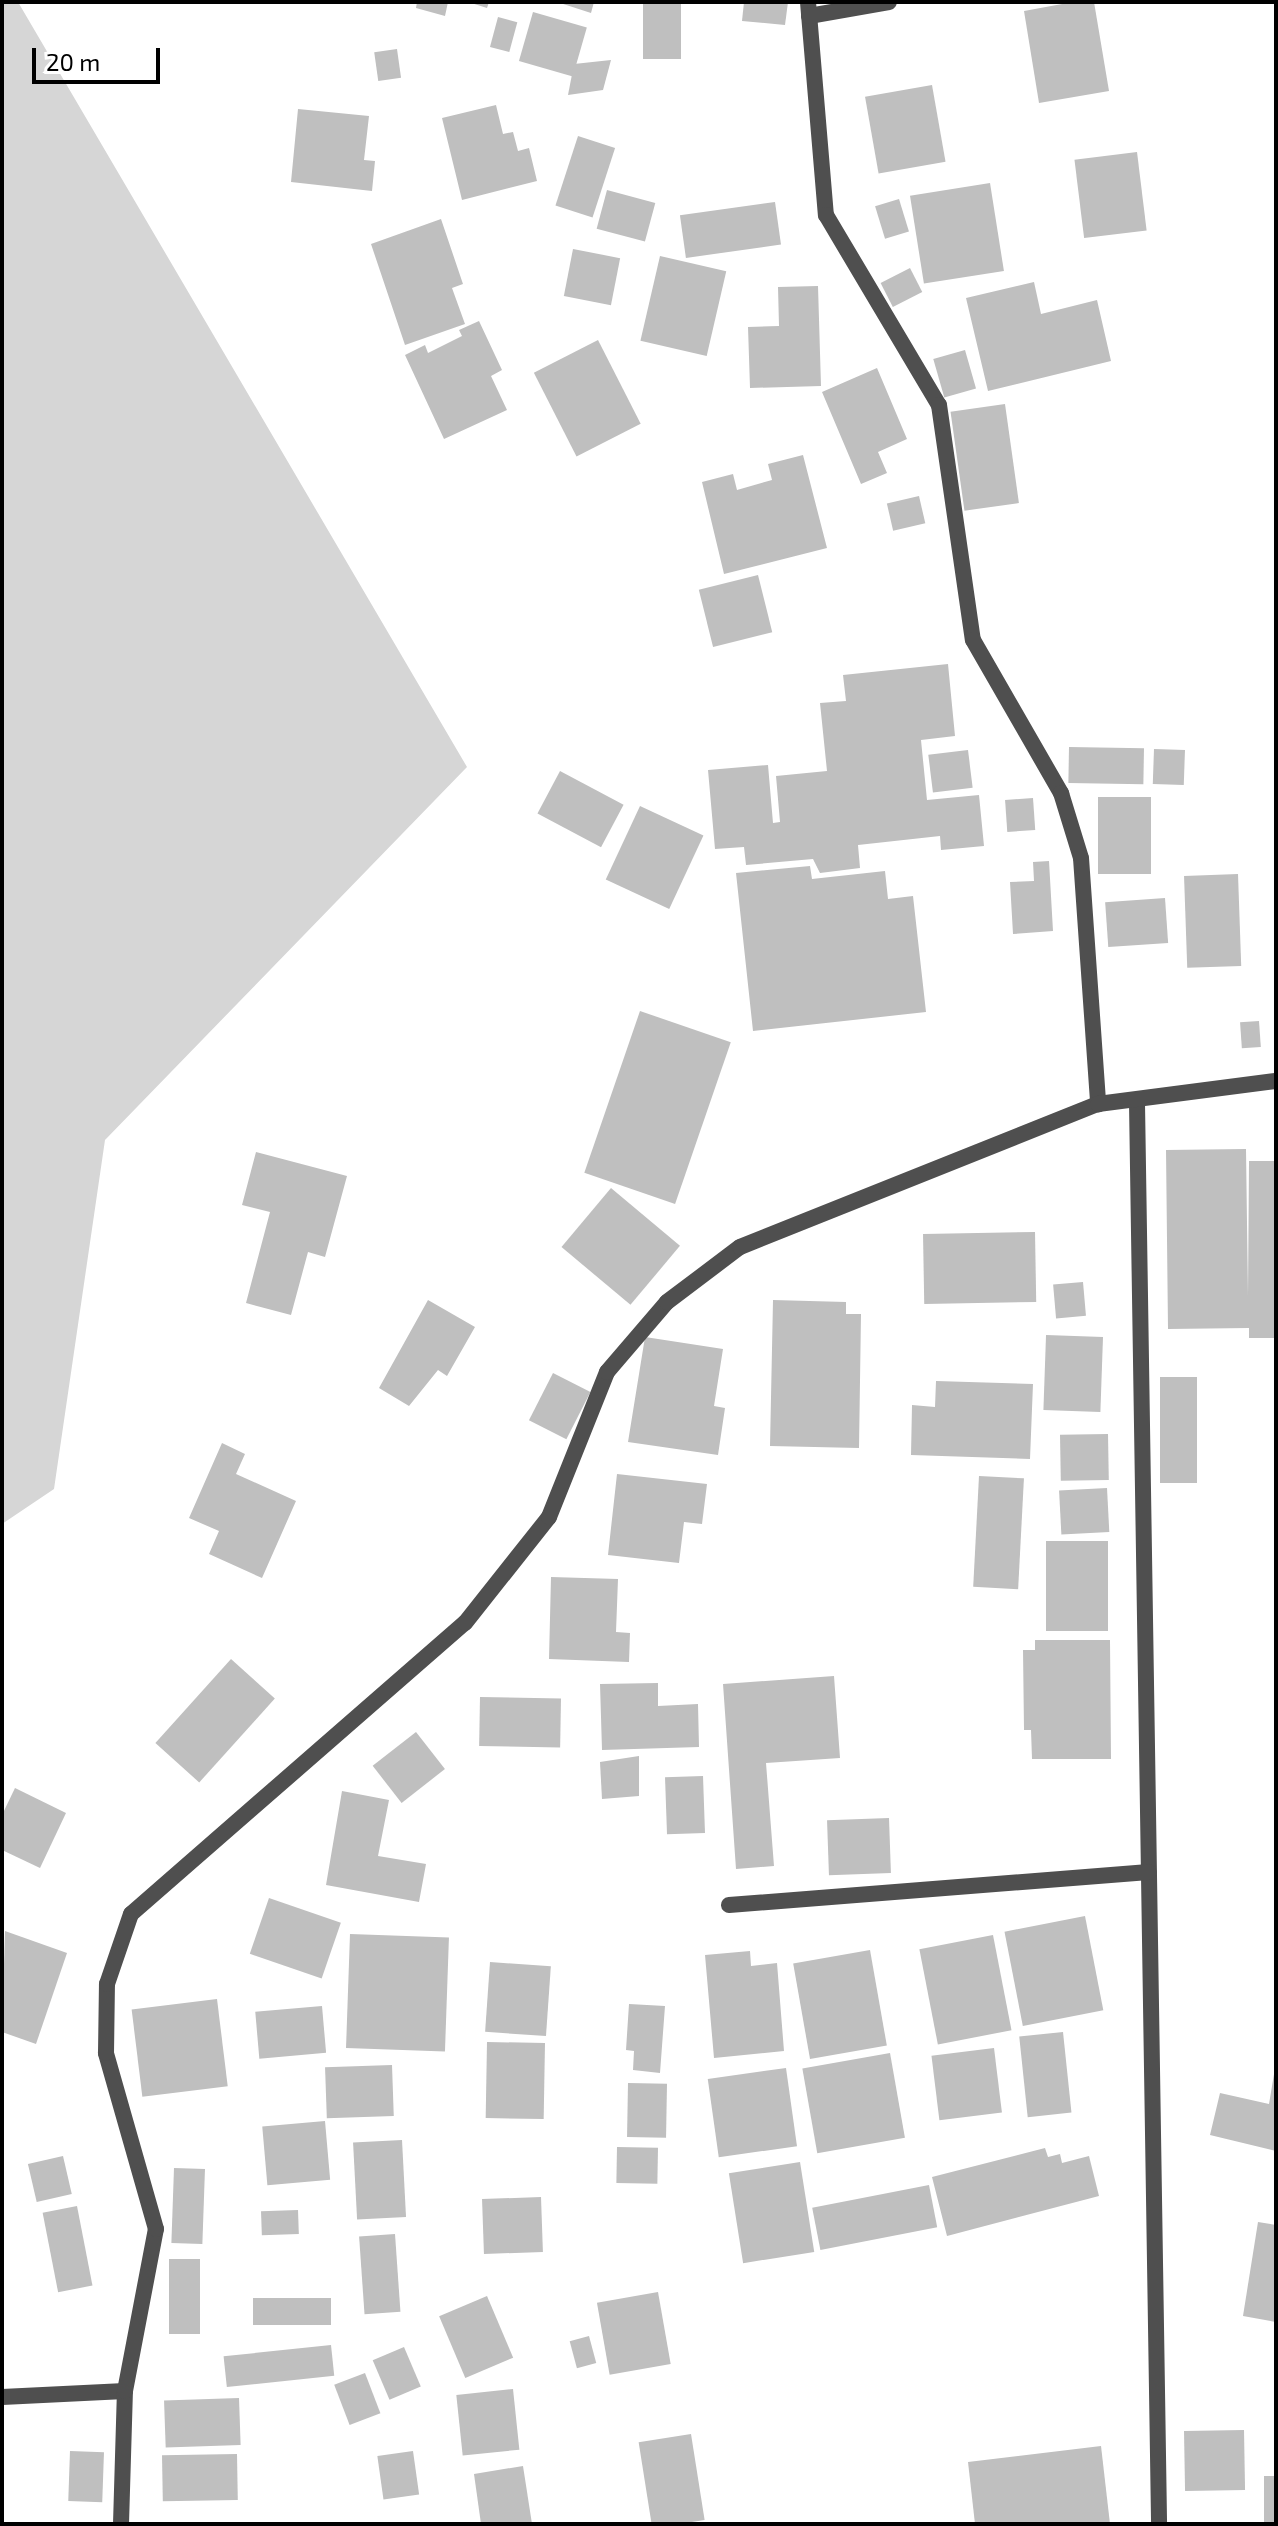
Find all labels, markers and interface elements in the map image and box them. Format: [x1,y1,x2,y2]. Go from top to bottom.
scale bar [36,32,164,82]
text: 20 m [46,47,100,76]

